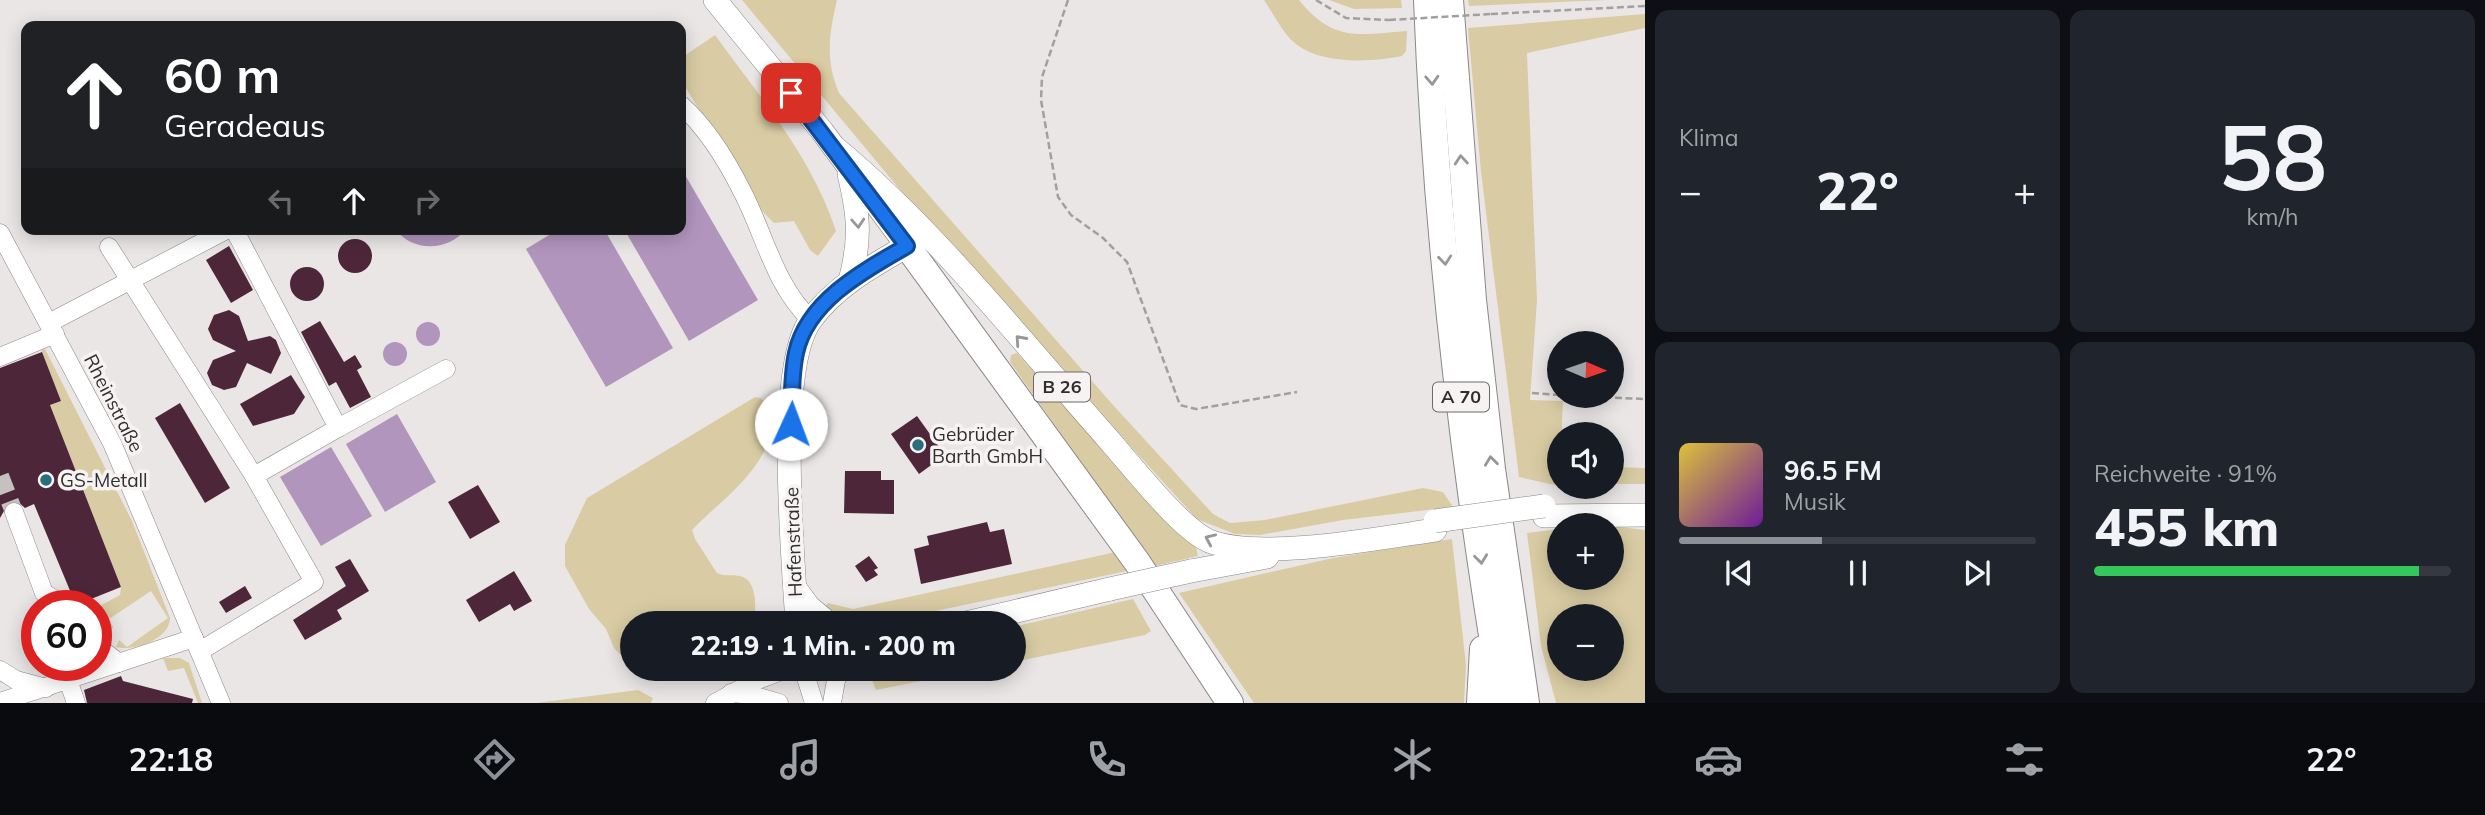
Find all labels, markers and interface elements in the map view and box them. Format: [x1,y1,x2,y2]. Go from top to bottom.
text: 60 m [164,44,280,105]
icon: ahead [49,49,140,140]
pin [761,63,821,123]
icon: arrive [772,74,810,112]
one-way arrow [1424,75,1439,86]
text: 58 [2218,99,2327,213]
text: Geradeaus [164,105,326,145]
text: Klima [1679,123,1739,152]
one-way arrow [1454,154,1469,165]
text: 22° [1816,158,1899,223]
text: − [1679,167,1702,215]
text: + [2013,167,2036,215]
icon: left [262,182,300,220]
icon: ahead [335,182,373,220]
icon: right [408,182,446,220]
text: km/h [2246,202,2299,231]
one-way arrow [851,218,866,229]
one-way arrow [1437,255,1452,266]
north arrow [1547,331,1624,408]
map controls [1547,331,1624,681]
one-way arrow [1016,335,1028,348]
street label: Rheinstraße [79,350,149,456]
road number: B 26 [1034,372,1090,402]
road number: A 70 [1433,382,1489,412]
position arrow [754,387,828,461]
place label: Gebrüder Barth GmbH [932,422,1043,468]
button: sound [1547,422,1624,499]
marker: Gebrüder Barth GmbH [910,437,926,453]
text: 96.5 FM [1784,454,1882,487]
one-way arrow [1483,455,1498,467]
text: Reichweite · 91% [2094,459,2277,488]
place label: GS-Metall [60,468,148,492]
marker: GS-Metall [38,472,54,488]
street label: Hafenstraße [779,487,807,597]
text: Musik [1784,487,1846,516]
text: 455 km [2094,494,2279,559]
button: + [1547,513,1624,590]
one-way arrow [1205,533,1217,547]
one-way arrow [1473,553,1488,565]
icon: previous [1720,554,1758,592]
icon: pause [1839,554,1877,592]
icon: next [1958,554,1996,592]
speed limit sign: 60 [21,590,112,681]
button: − [1547,604,1624,681]
text: 22:19 · 1 Min. · 200 m [690,629,956,662]
icon: directions [470,735,519,784]
icon: music [776,735,825,784]
icon: phone [1082,735,1131,784]
icon: climate [1388,735,1437,784]
icon: car [1694,735,1743,784]
icon: filters [2000,735,2049,784]
text: 22:18 [128,739,213,779]
text: 22° [2306,739,2356,779]

